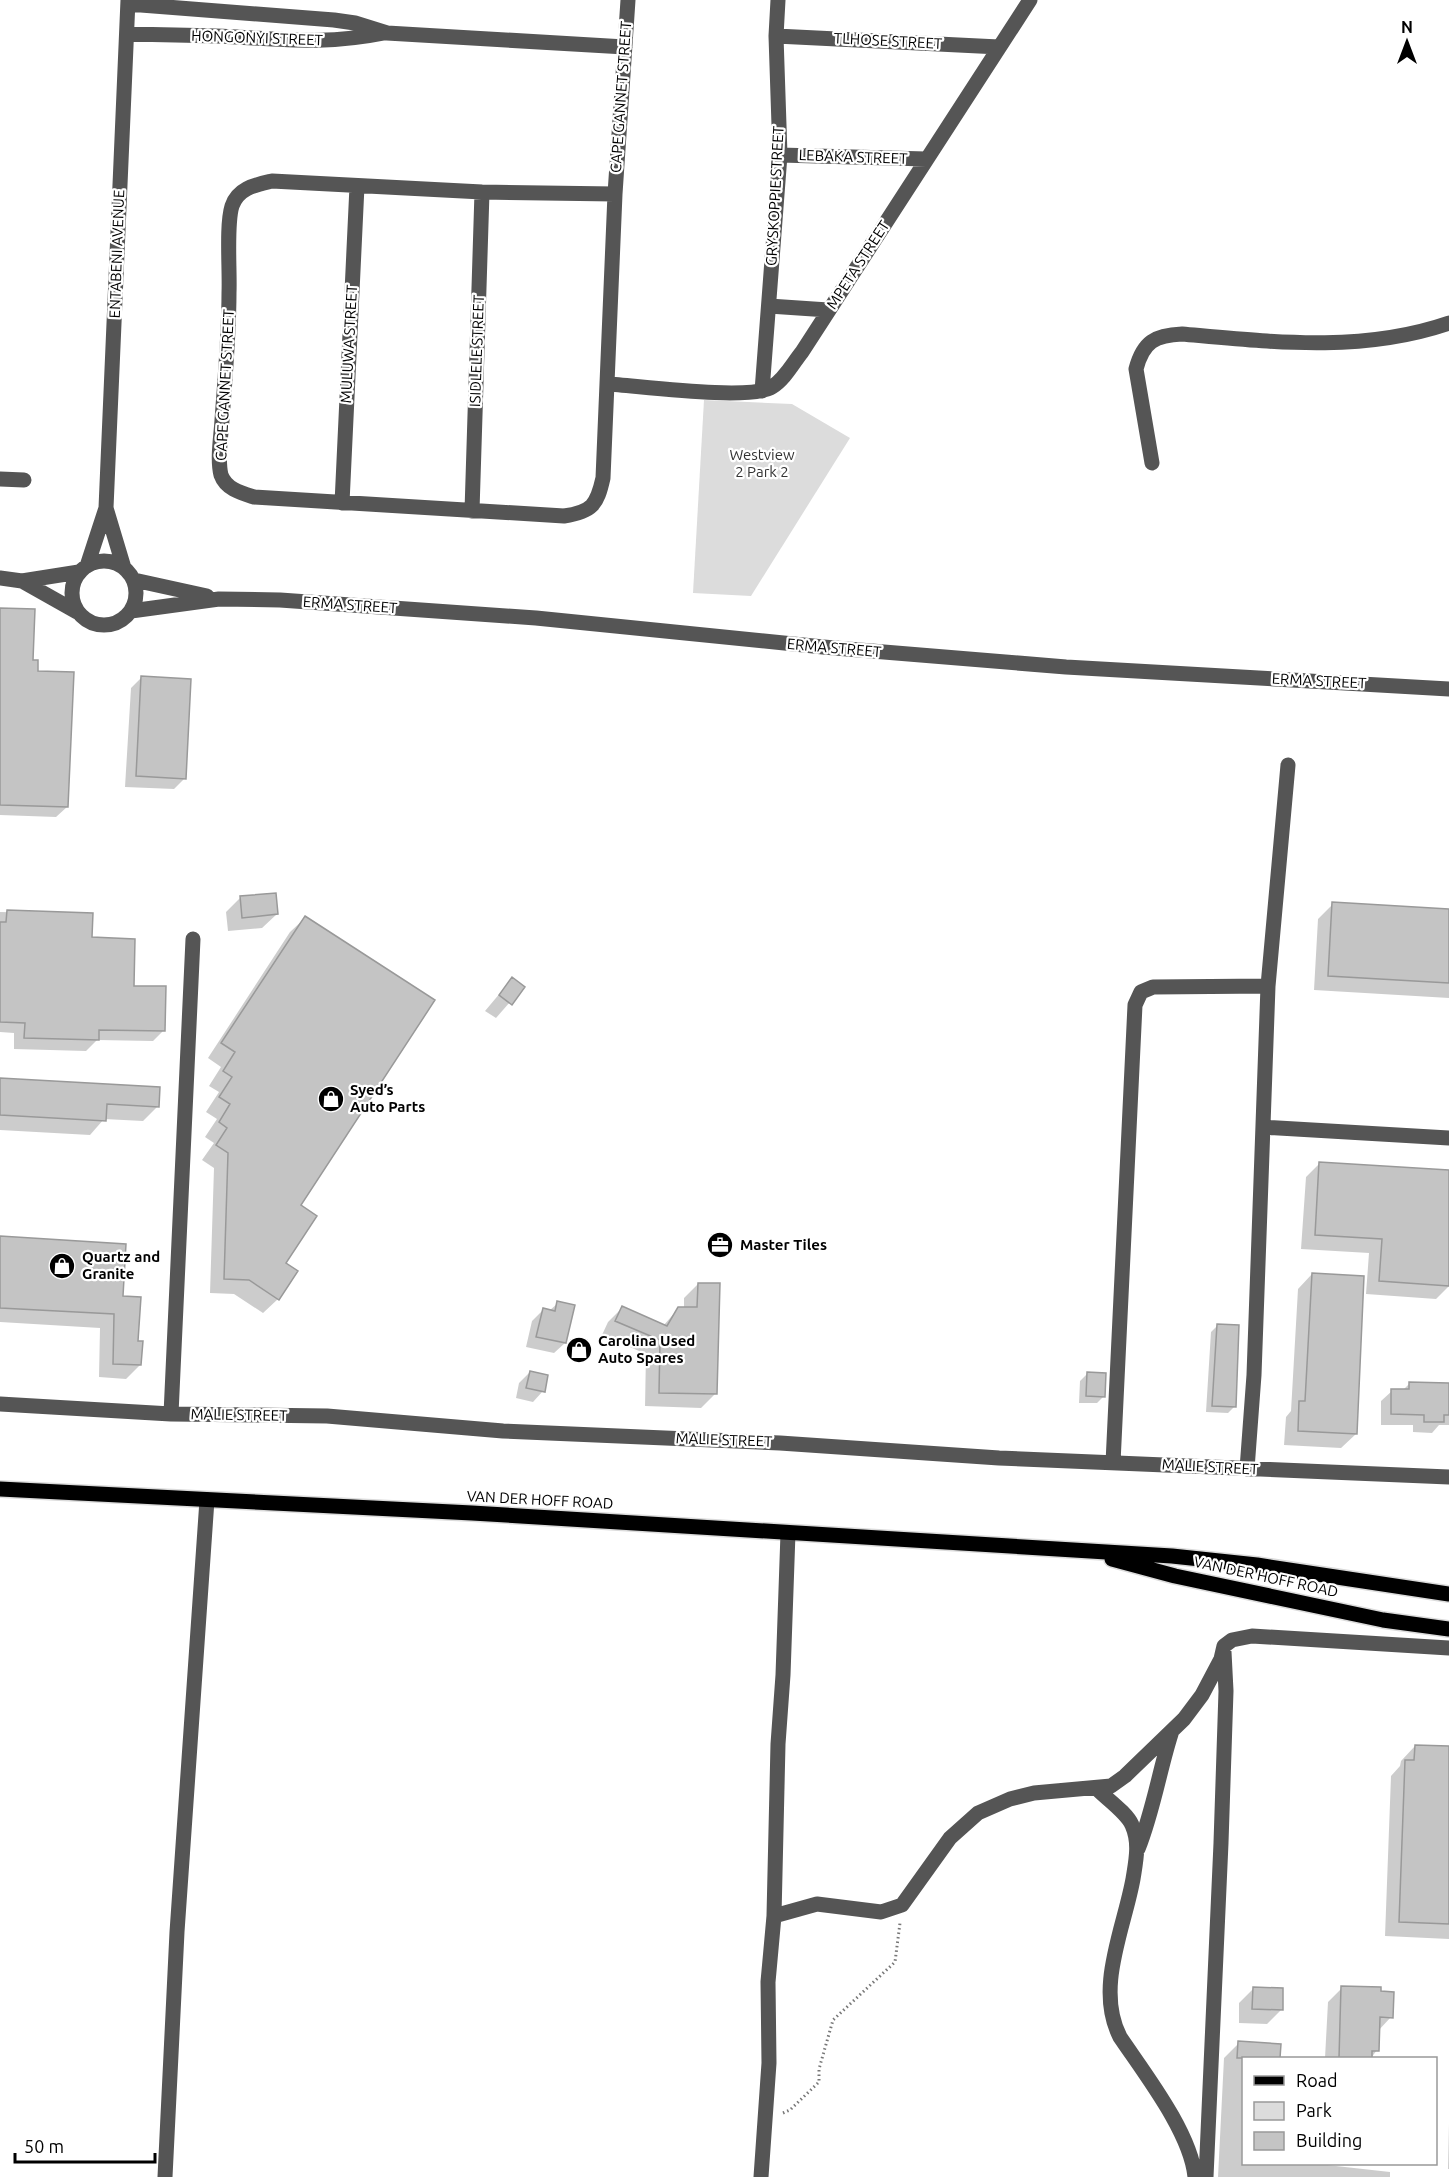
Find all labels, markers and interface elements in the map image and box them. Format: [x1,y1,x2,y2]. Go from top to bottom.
north arrow [1377,12,1437,72]
text: N [1401,18,1413,36]
street label: CAPE GANNET STREET [607,20,634,173]
street label: HONGONYI STREET [191,27,324,48]
street label: TLHOSE STREET [833,29,943,52]
street label: GRYSKOPPIE STREET [762,125,787,267]
street label: LEBAKA STREET [798,146,908,167]
street label: ENTABENI AVENUE [106,189,127,319]
street label: MPETA STREET [823,217,893,312]
street label: MULUWA STREET [337,284,360,404]
street label: ISIDLELE STREET [466,294,487,407]
street label: CAPE GANNET STREET [212,308,237,461]
park label: Westview 2 Park 2 [729,446,795,480]
street label: ERMA STREET [302,593,399,616]
street label: ERMA STREET [786,635,883,660]
street label: ERMA STREET [1271,670,1367,692]
place label: Syed’s Auto Parts [350,1081,425,1115]
shop icon: Syed’s Auto Parts [316,1084,346,1114]
office icon: Master Tiles [705,1230,735,1260]
place label: Master Tiles [740,1236,827,1253]
place label: Quartz and Granite [82,1248,160,1282]
shop icon: Quartz and Granite [47,1251,77,1281]
place label: Carolina Used Auto Spares [598,1332,695,1366]
shop icon: Carolina Used Auto Spares [564,1335,594,1365]
street label: MALIE STREET [190,1405,288,1424]
street label: MALIE STREET [675,1429,773,1450]
street label: MALIE STREET [1161,1455,1259,1478]
street label: VAN DER HOFF ROAD [466,1487,614,1512]
street label: VAN DER HOFF ROAD [1192,1553,1340,1600]
legend [1242,2057,1437,2165]
text: Road [1296,2070,1338,2090]
text: Park [1296,2100,1332,2120]
scale bar [15,2126,154,2164]
text: Building [1296,2130,1362,2150]
text: 50 m [24,2136,64,2156]

